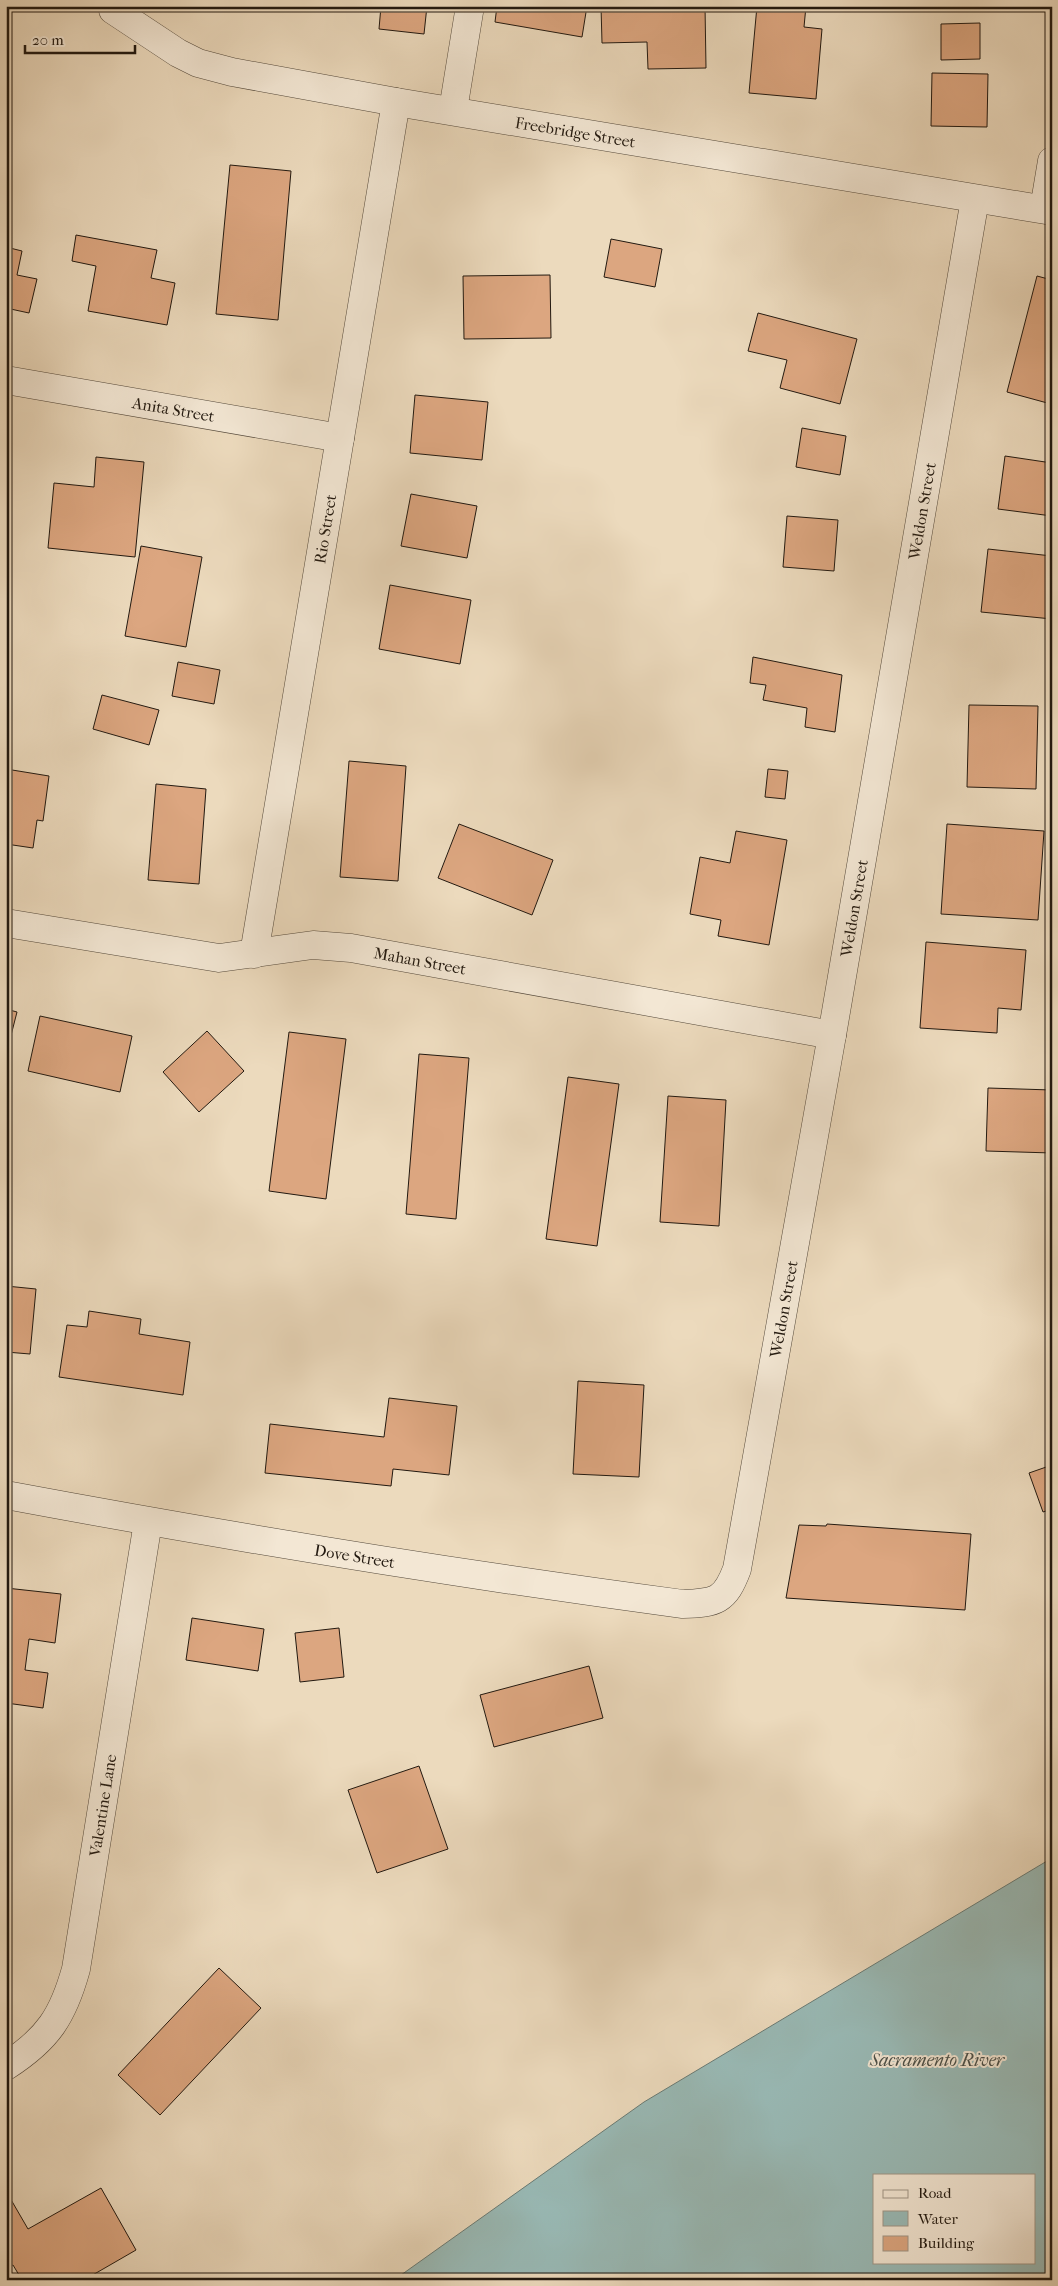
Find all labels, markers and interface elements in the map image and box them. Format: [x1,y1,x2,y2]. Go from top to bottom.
scale bar [25,22,135,54]
text: 20 m [32,31,64,49]
street label: Freebridge Street [514,113,637,152]
street label: Anita Street [130,393,216,426]
street label: Weldon Street [904,461,940,562]
street label: Rio Street [310,493,341,565]
street label: Weldon Street [836,858,872,959]
street label: Mahan Street [372,943,468,979]
street label: Weldon Street [766,1259,802,1360]
street label: Dove Street [313,1540,397,1572]
street label: Valentine Lane [85,1753,120,1859]
water label: Sacramento River [869,2050,1006,2071]
legend [873,2174,1036,2264]
text: Road [918,2184,952,2202]
text: Water [917,2210,958,2228]
text: Building [918,2234,975,2252]

